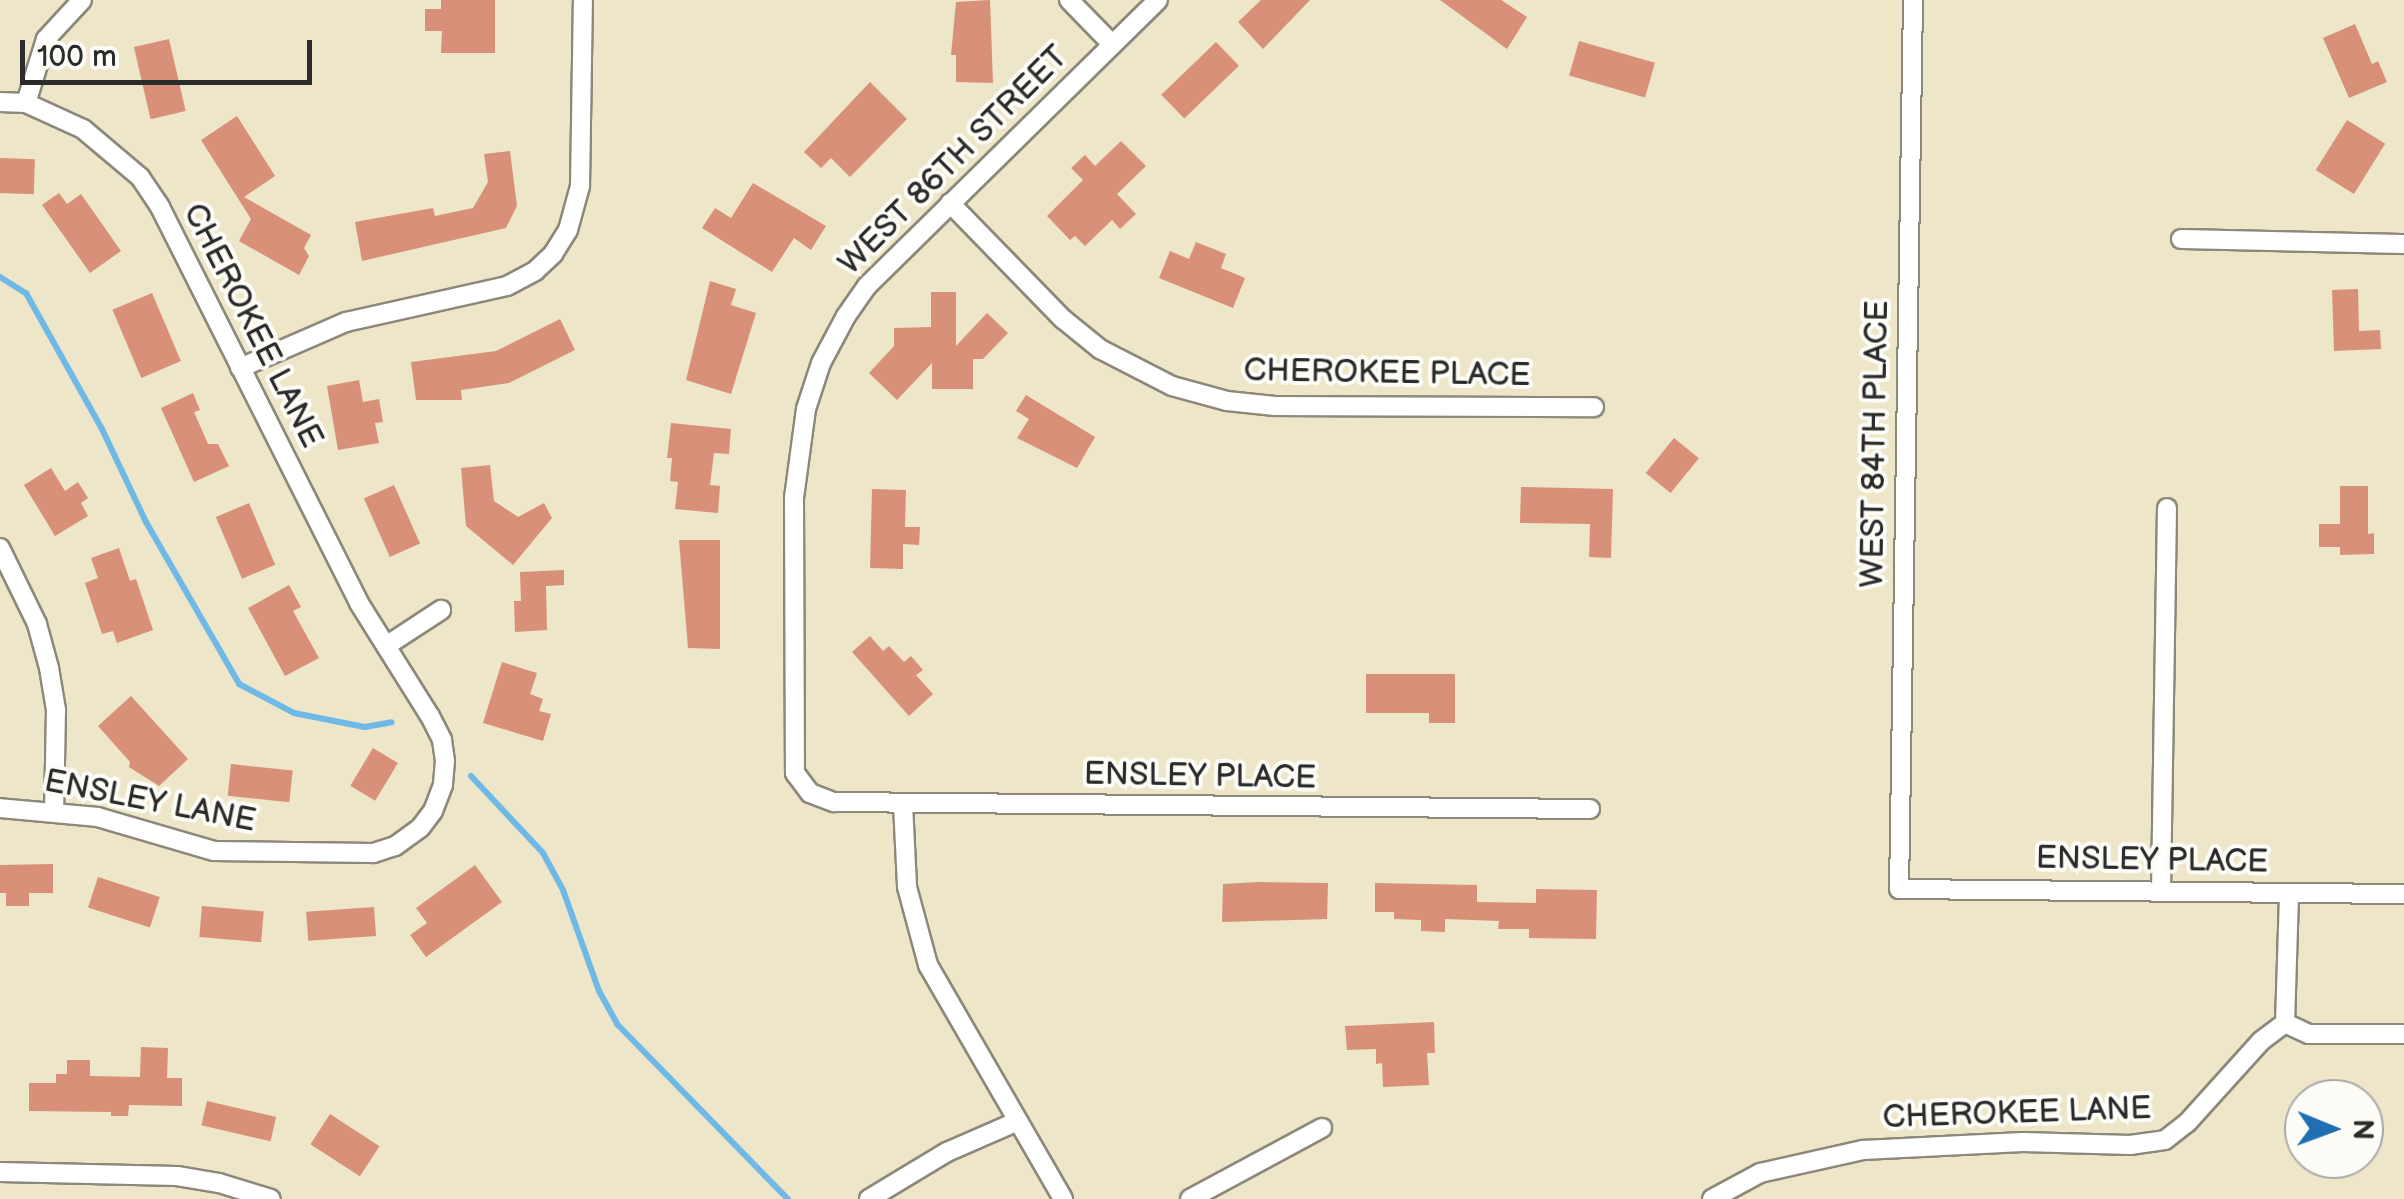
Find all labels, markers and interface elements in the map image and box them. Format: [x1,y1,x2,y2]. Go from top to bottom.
scale bar [25,20,318,82]
street label: WEST 86TH STREET [831,38,1077,284]
text: 100 m [37,39,117,75]
street label: CHEROKEE LANE [174,197,330,455]
street label: WEST 84TH PLACE [1854,300,1898,588]
street label: CHEROKEE PLACE [1243,352,1531,396]
street label: ENSLEY PLACE [1084,756,1316,798]
street label: ENSLEY LANE [41,763,259,841]
street label: ENSLEY PLACE [2036,840,2268,882]
north arrow [2284,1079,2384,1179]
street label: CHEROKEE LANE [1882,1090,2152,1138]
text: N [2346,1119,2379,1140]

